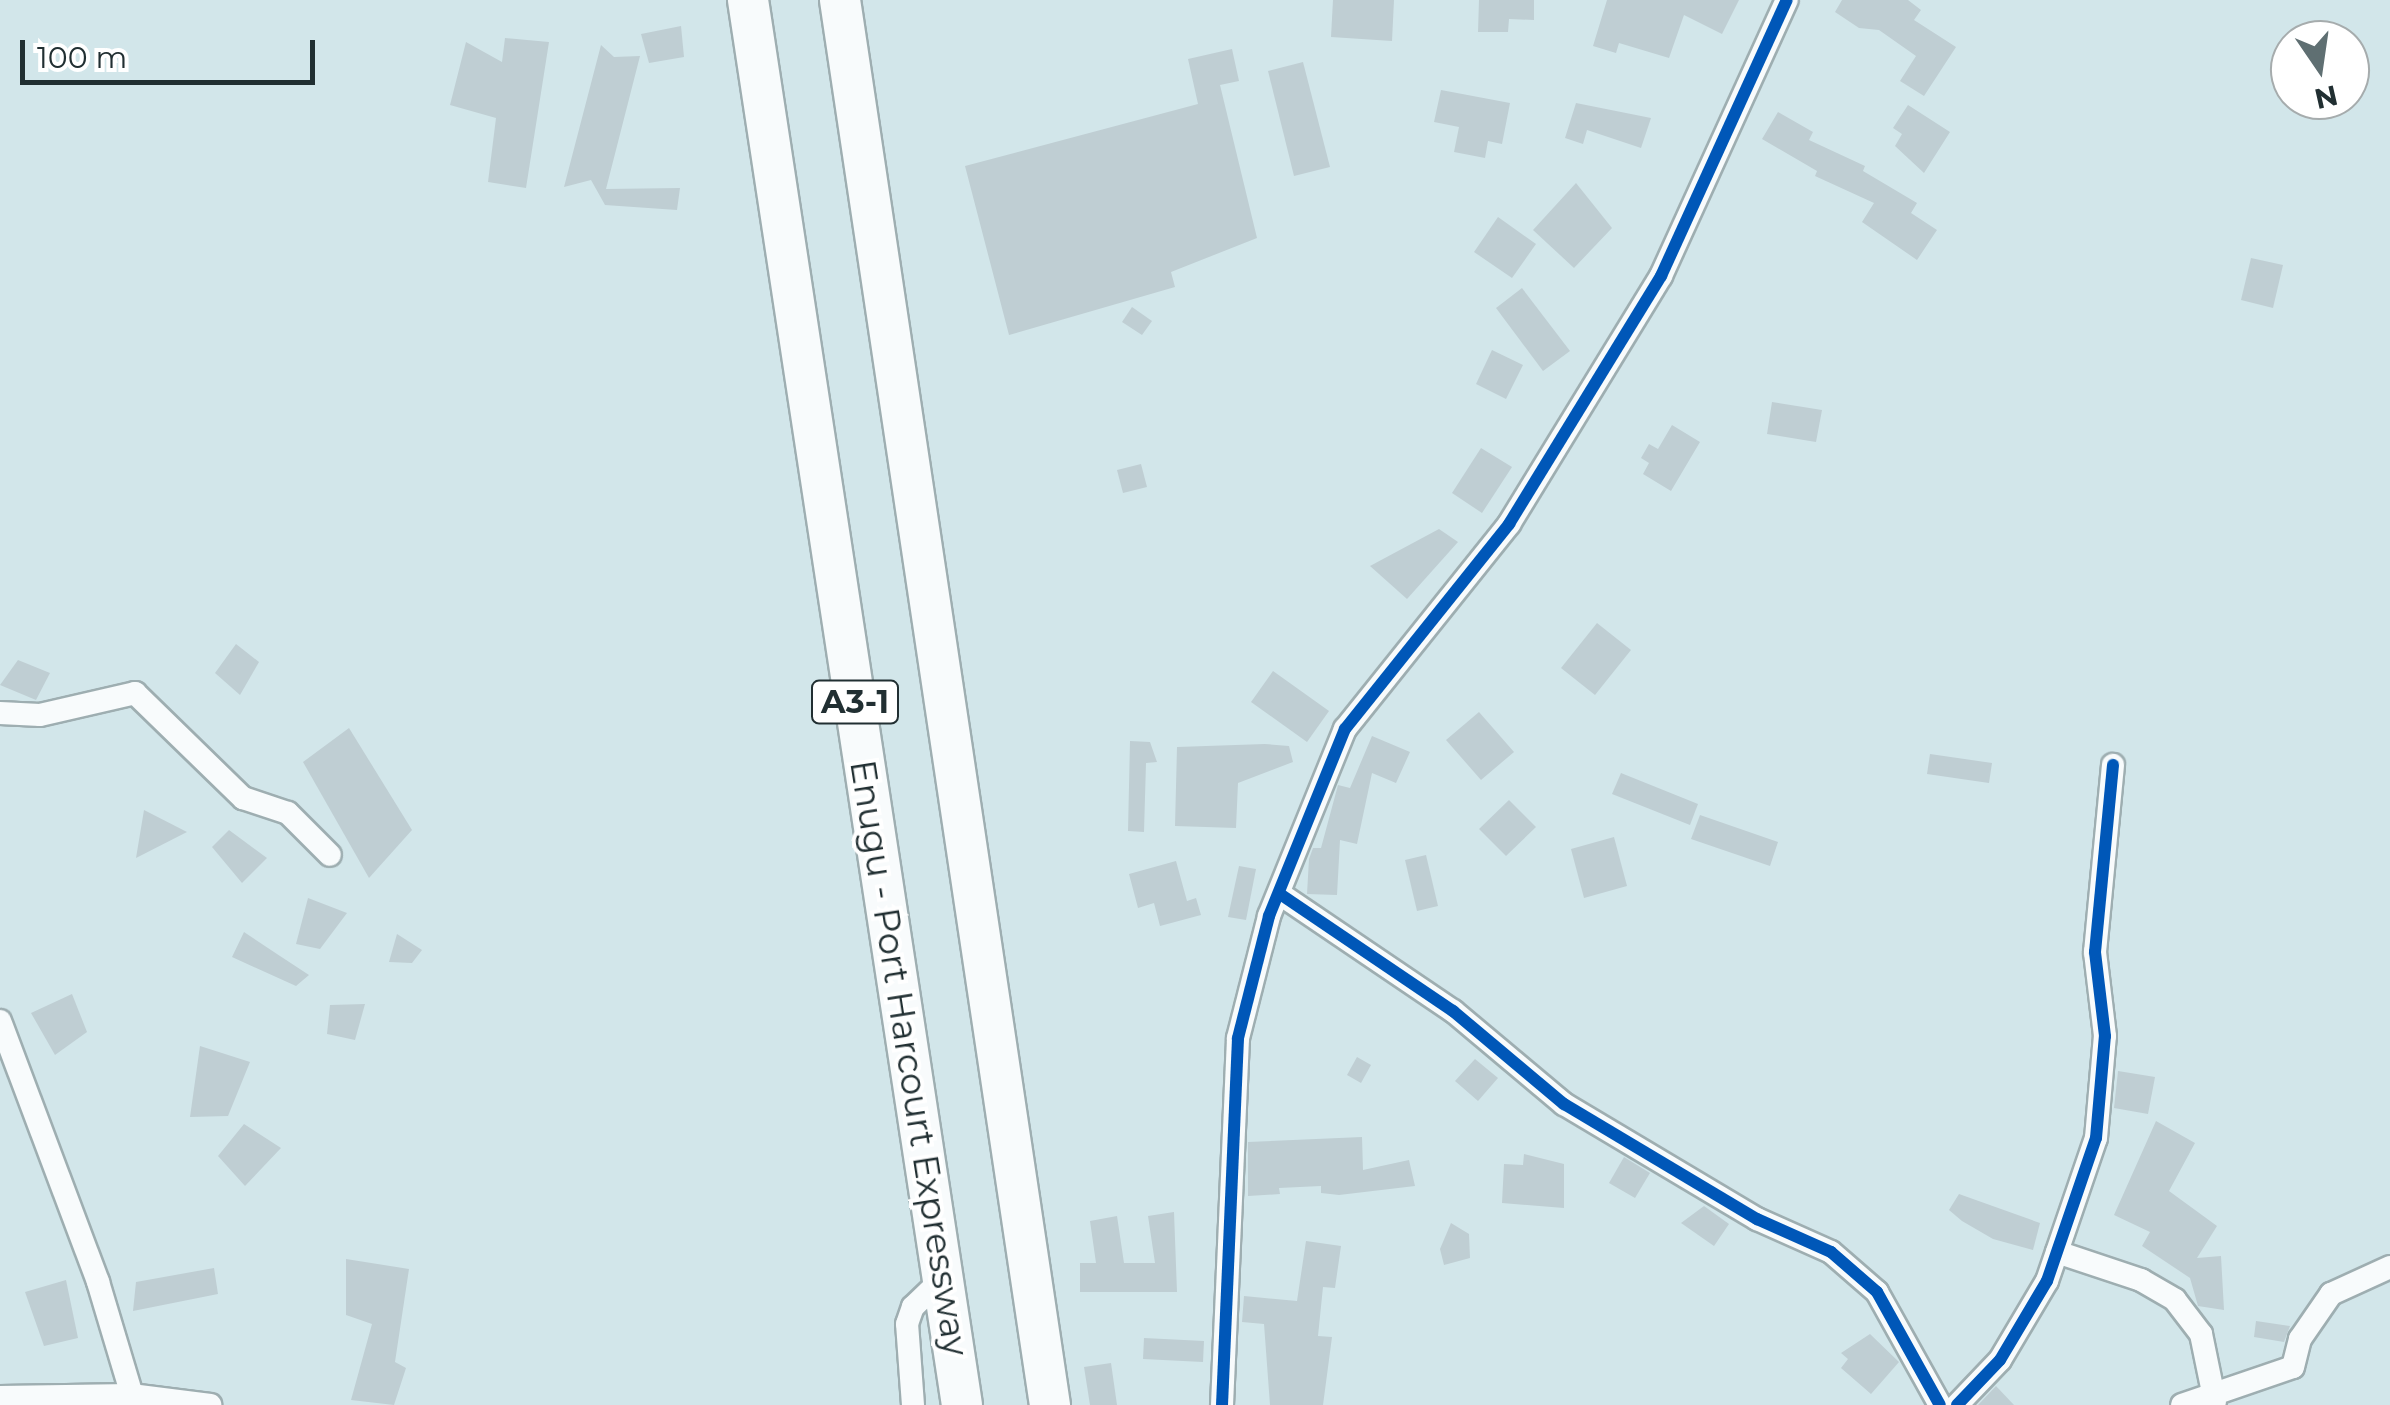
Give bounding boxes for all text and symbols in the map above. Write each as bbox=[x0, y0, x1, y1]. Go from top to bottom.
scale bar bbox=[25, 20, 320, 82]
north arrow bbox=[2270, 20, 2370, 120]
text: 100 m bbox=[37, 39, 127, 76]
text: N bbox=[2311, 78, 2341, 116]
road number: A3-1 bbox=[810, 675, 900, 729]
street label: Enugu - Port Harcourt Expressway bbox=[841, 757, 977, 1359]

